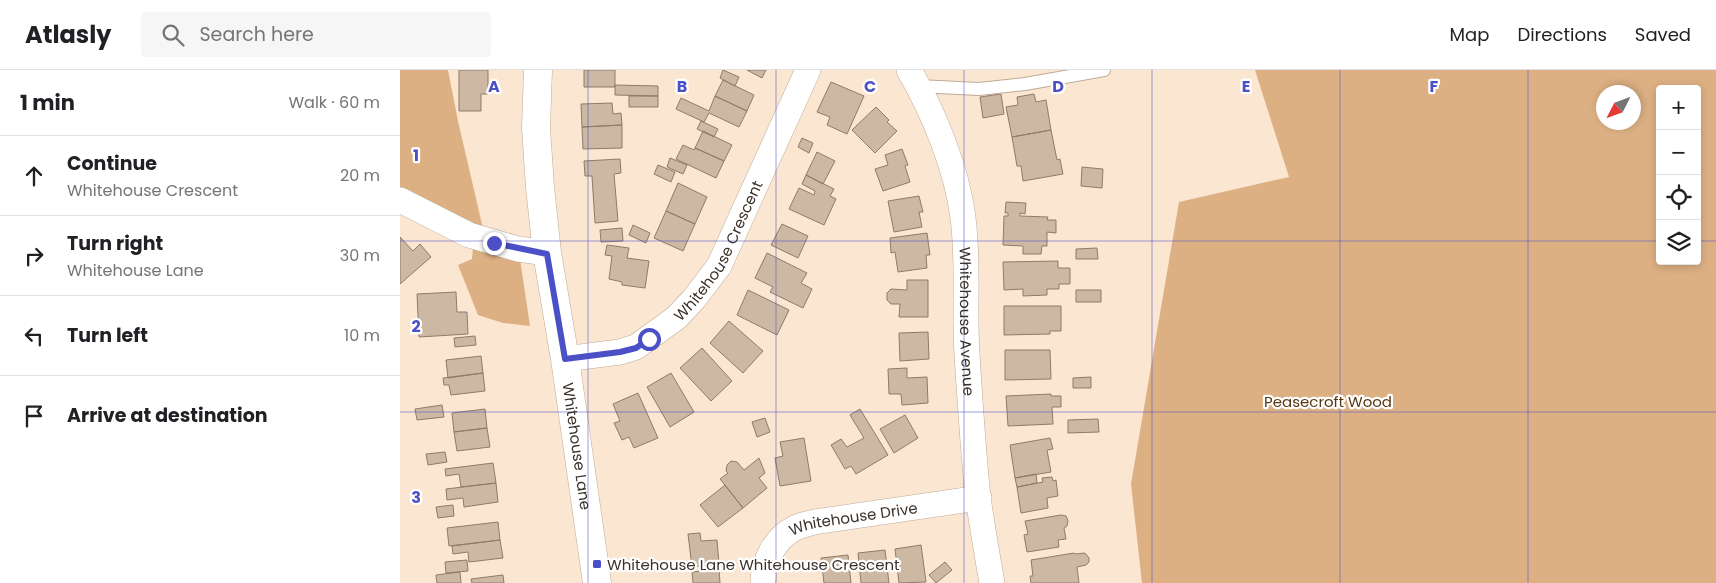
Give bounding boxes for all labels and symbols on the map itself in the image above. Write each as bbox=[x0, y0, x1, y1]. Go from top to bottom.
text: A bbox=[488, 75, 500, 98]
text: B bbox=[677, 75, 687, 98]
text: C bbox=[864, 75, 876, 98]
text: D bbox=[1052, 75, 1064, 98]
text: E bbox=[1242, 75, 1250, 98]
text: F bbox=[1430, 75, 1439, 98]
north arrow bbox=[1596, 85, 1641, 130]
text: 1 bbox=[413, 144, 419, 167]
street label: Whitehouse Crescent bbox=[668, 177, 767, 325]
route end bbox=[483, 232, 506, 255]
street label: Whitehouse Avenue bbox=[955, 246, 980, 397]
text: 2 bbox=[411, 315, 421, 338]
route start bbox=[638, 328, 661, 351]
street label: Whitehouse Lane bbox=[558, 381, 597, 511]
park label: Peasecroft Wood bbox=[1264, 391, 1392, 412]
text: 3 bbox=[411, 486, 421, 509]
street label: Whitehouse Drive bbox=[785, 497, 919, 540]
place label: Whitehouse Lane Whitehouse Crescent bbox=[607, 554, 900, 575]
marker: Whitehouse Lane Whitehouse Crescent bbox=[591, 558, 603, 570]

